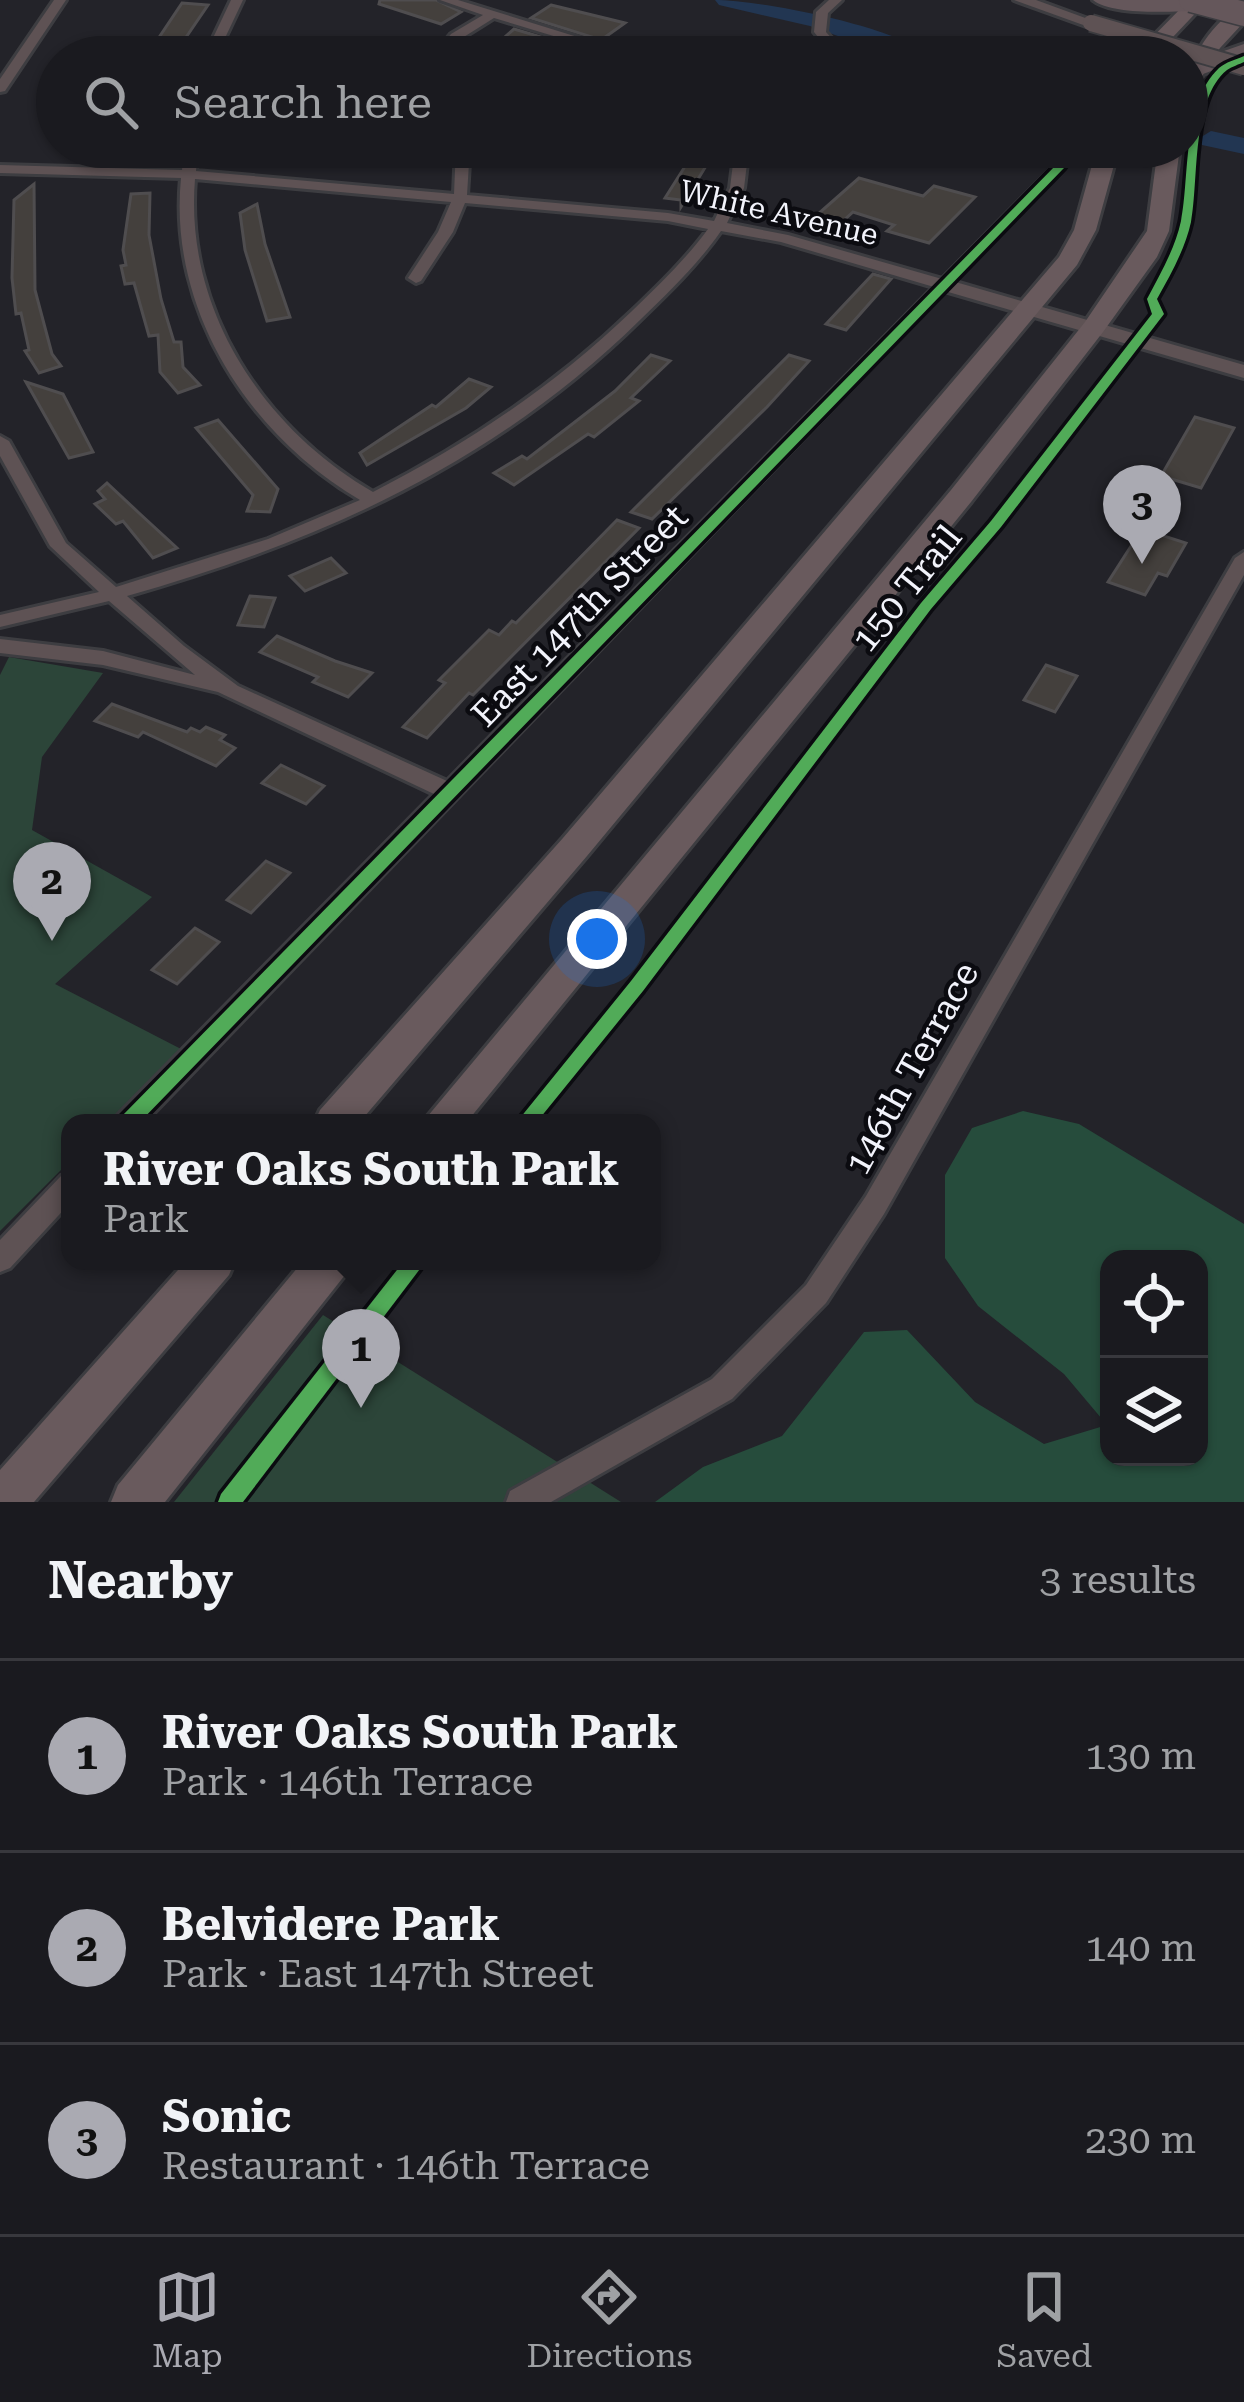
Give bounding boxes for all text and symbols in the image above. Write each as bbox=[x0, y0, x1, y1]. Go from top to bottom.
search box bbox=[36, 36, 1208, 168]
icon: search bbox=[78, 69, 144, 135]
text: Search here bbox=[174, 76, 432, 129]
street label: White Avenue bbox=[677, 173, 882, 252]
pin: 3 bbox=[1103, 465, 1181, 564]
street label: East 147th Street bbox=[463, 496, 696, 735]
street label: 150 Trail bbox=[843, 517, 970, 660]
pin: 2 bbox=[13, 842, 91, 941]
your location bbox=[567, 909, 627, 969]
street label: 146th Terrace bbox=[836, 955, 987, 1182]
popup bbox=[61, 1114, 661, 1270]
text: River Oaks South Park bbox=[103, 1143, 619, 1196]
text: Park bbox=[103, 1196, 189, 1242]
map controls bbox=[1100, 1250, 1208, 1466]
button: locate bbox=[1100, 1250, 1208, 1358]
pin: 1 bbox=[322, 1309, 400, 1408]
button: layers bbox=[1100, 1358, 1208, 1466]
text: Nearby bbox=[48, 1551, 233, 1610]
text: 3 results bbox=[1039, 1557, 1196, 1603]
text: River Oaks South Park bbox=[162, 1706, 678, 1759]
text: 1 bbox=[76, 1733, 98, 1779]
text: 130 m bbox=[1085, 1733, 1196, 1779]
text: Park · 146th Terrace bbox=[162, 1759, 533, 1805]
text: Belvidere Park bbox=[162, 1898, 500, 1951]
text: 2 bbox=[76, 1925, 98, 1971]
text: 140 m bbox=[1085, 1925, 1196, 1971]
text: Park · East 147th Street bbox=[162, 1951, 594, 1997]
text: Sonic bbox=[162, 2090, 291, 2143]
text: 3 bbox=[76, 2117, 98, 2163]
text: 230 m bbox=[1085, 2117, 1196, 2163]
text: Restaurant · 146th Terrace bbox=[162, 2143, 650, 2189]
tab: Map bbox=[152, 2264, 223, 2375]
tab: Directions bbox=[526, 2264, 692, 2375]
tab: Saved bbox=[996, 2264, 1092, 2375]

